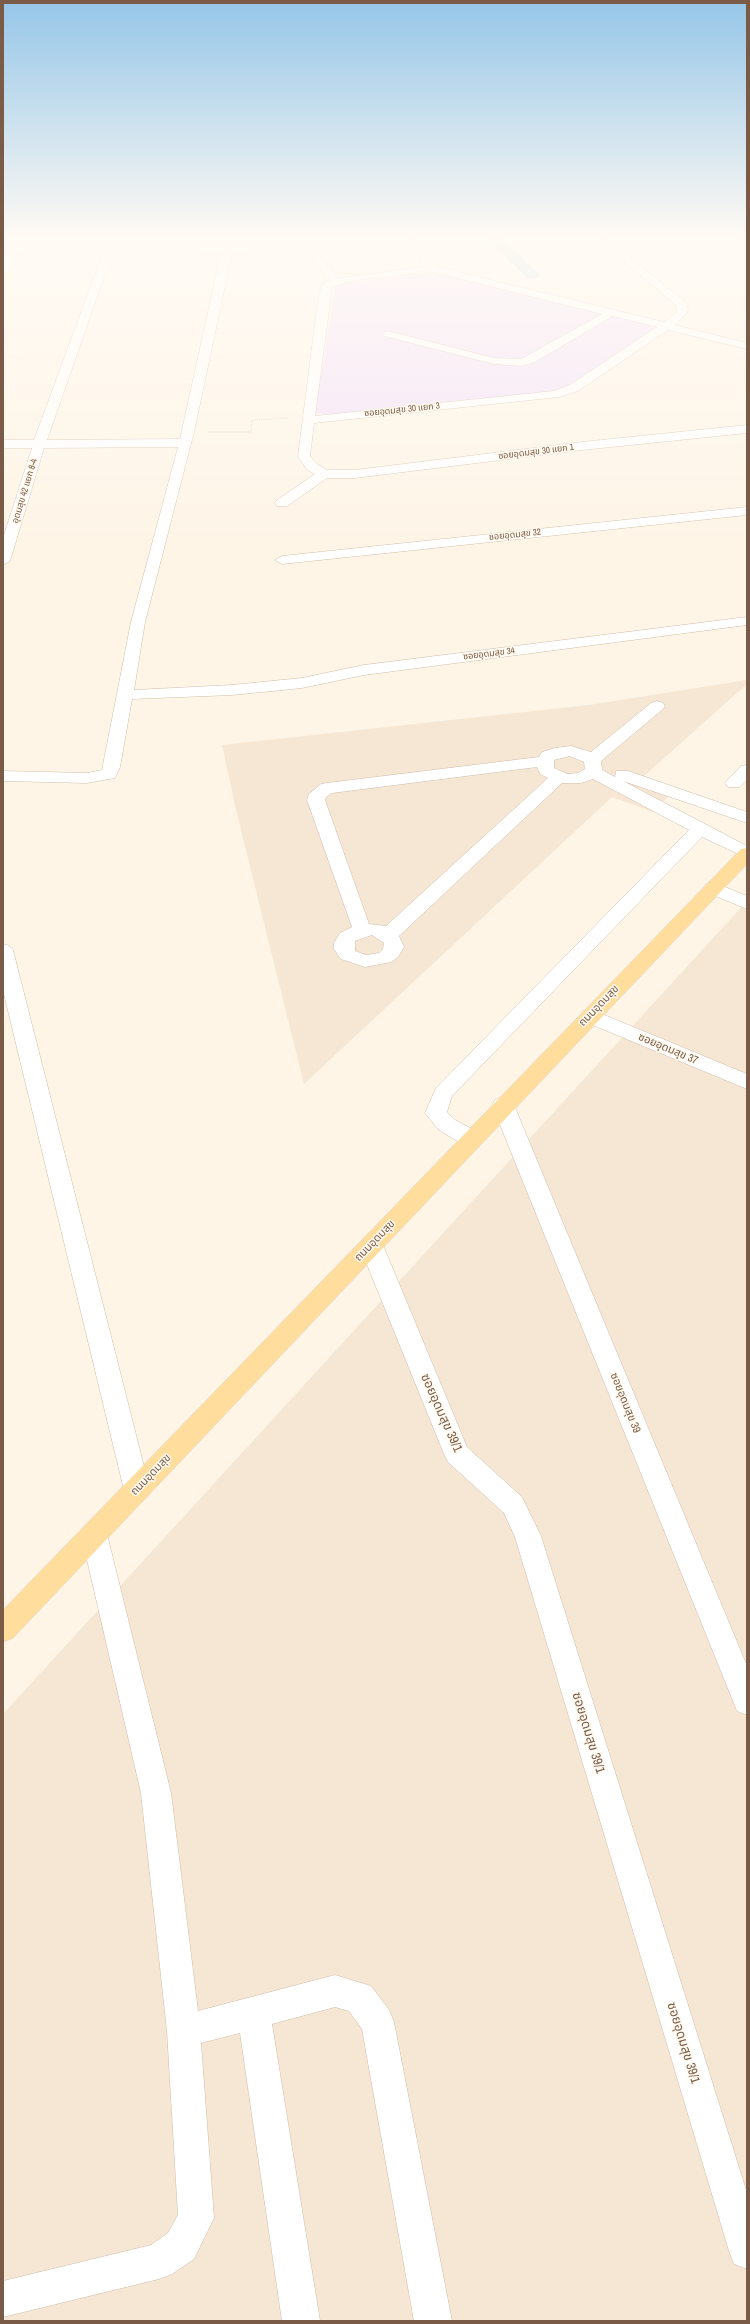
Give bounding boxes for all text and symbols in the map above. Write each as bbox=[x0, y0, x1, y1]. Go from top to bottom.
street label: ซอยอุดมสุข 30 แยก 3 bbox=[364, 401, 440, 419]
street label: ซอยอุดมสุข 30 แยก 1 bbox=[498, 442, 574, 462]
street label: อุดมสุข 42 แยก 8-4 bbox=[10, 457, 40, 525]
street label: ซอยอุดมสุข 32 bbox=[489, 527, 541, 543]
street label: ซอยอุดมสุข 34 bbox=[462, 645, 516, 663]
street label: ถนนอุดมสุข bbox=[576, 983, 622, 1029]
street label: ซอยอุดมสุข 37 bbox=[636, 1030, 700, 1068]
street label: ถนนอุดมสุข bbox=[352, 1218, 398, 1264]
street label: ซอยอุดมสุข 39/1 bbox=[417, 1371, 465, 1455]
street label: ซอยอุดมสุข 39 bbox=[607, 1371, 643, 1435]
street label: ถนนอุดมสุข bbox=[128, 1452, 174, 1498]
street label: ซอยอุดมสุข 39/1 bbox=[568, 1690, 608, 1776]
street label: ซอยอุดมสุข 39/1 bbox=[663, 2000, 703, 2086]

